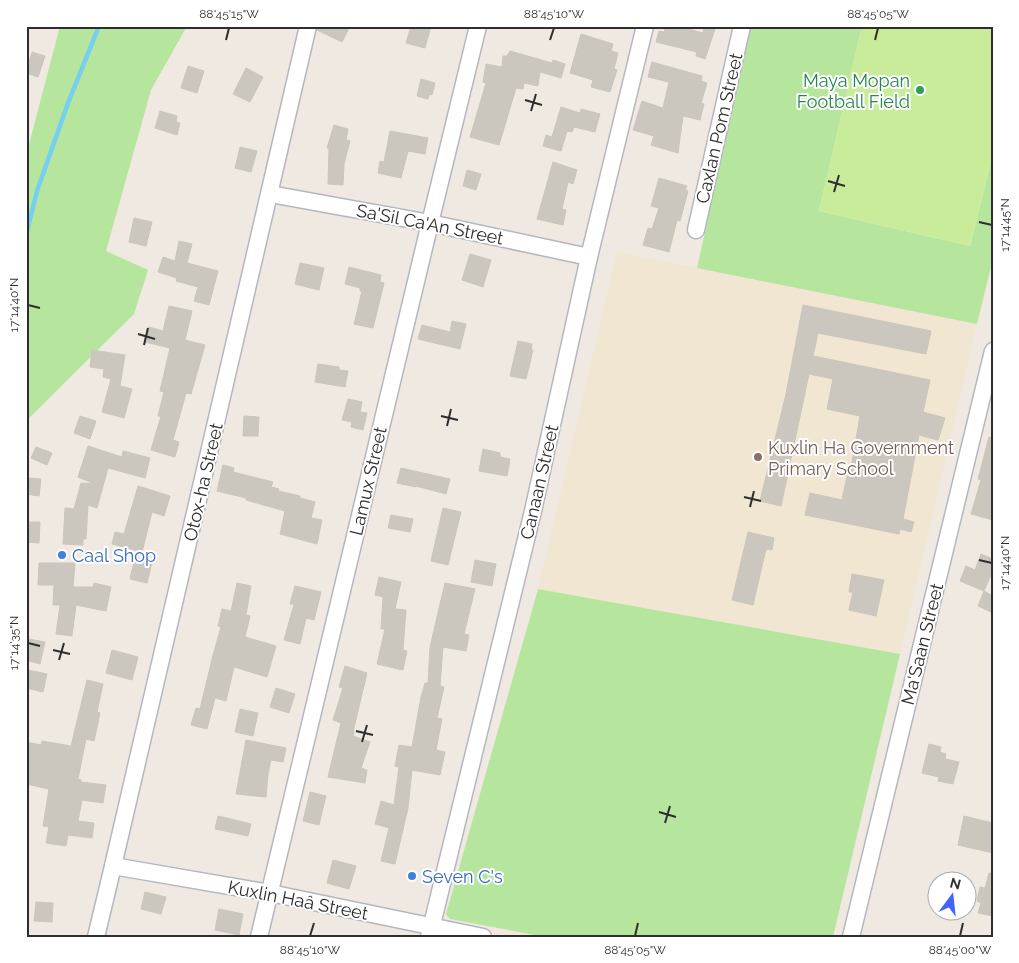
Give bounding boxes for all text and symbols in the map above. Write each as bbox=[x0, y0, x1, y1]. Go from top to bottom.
text: 88°45'15"W bbox=[199, 7, 259, 21]
text: 88°45'10"W bbox=[524, 7, 585, 21]
text: 88°45'05"W bbox=[847, 7, 909, 21]
street label: Caxlan Pom Street bbox=[691, 51, 747, 205]
place label: Maya Mopan Football Field bbox=[797, 70, 910, 112]
marker: Maya Mopan Football Field bbox=[914, 84, 926, 96]
text: 17°14'45"N bbox=[998, 198, 1012, 252]
street label: Sa'Sil Ca'An Street bbox=[355, 199, 505, 249]
text: 17°14'40"N bbox=[7, 278, 21, 332]
street label: Otox-ha Street bbox=[179, 421, 227, 543]
street label: Canaan Street bbox=[516, 423, 562, 541]
street label: Lamux Street bbox=[345, 425, 391, 537]
place label: Kuxlin Ha Government Primary School bbox=[768, 437, 954, 479]
marker: Kuxlin Ha Government Primary School bbox=[752, 451, 764, 463]
text: 17°14'40"N bbox=[998, 536, 1012, 590]
place label: Caal Shop bbox=[72, 545, 156, 566]
marker: Caal Shop bbox=[56, 549, 68, 561]
street label: Ma'Saan Street bbox=[897, 581, 947, 707]
text: 17°14'35"N bbox=[7, 616, 21, 670]
place label: Seven C's bbox=[422, 866, 503, 887]
marker: Seven C's bbox=[406, 870, 418, 882]
north arrow bbox=[926, 870, 976, 920]
text: N bbox=[948, 874, 963, 893]
street label: Kuxlin Haâ Street bbox=[226, 876, 370, 924]
text: 88°45'10"W bbox=[280, 943, 341, 957]
text: 88°45'05"W bbox=[604, 943, 666, 957]
text: 88°45'00"W bbox=[929, 943, 992, 957]

